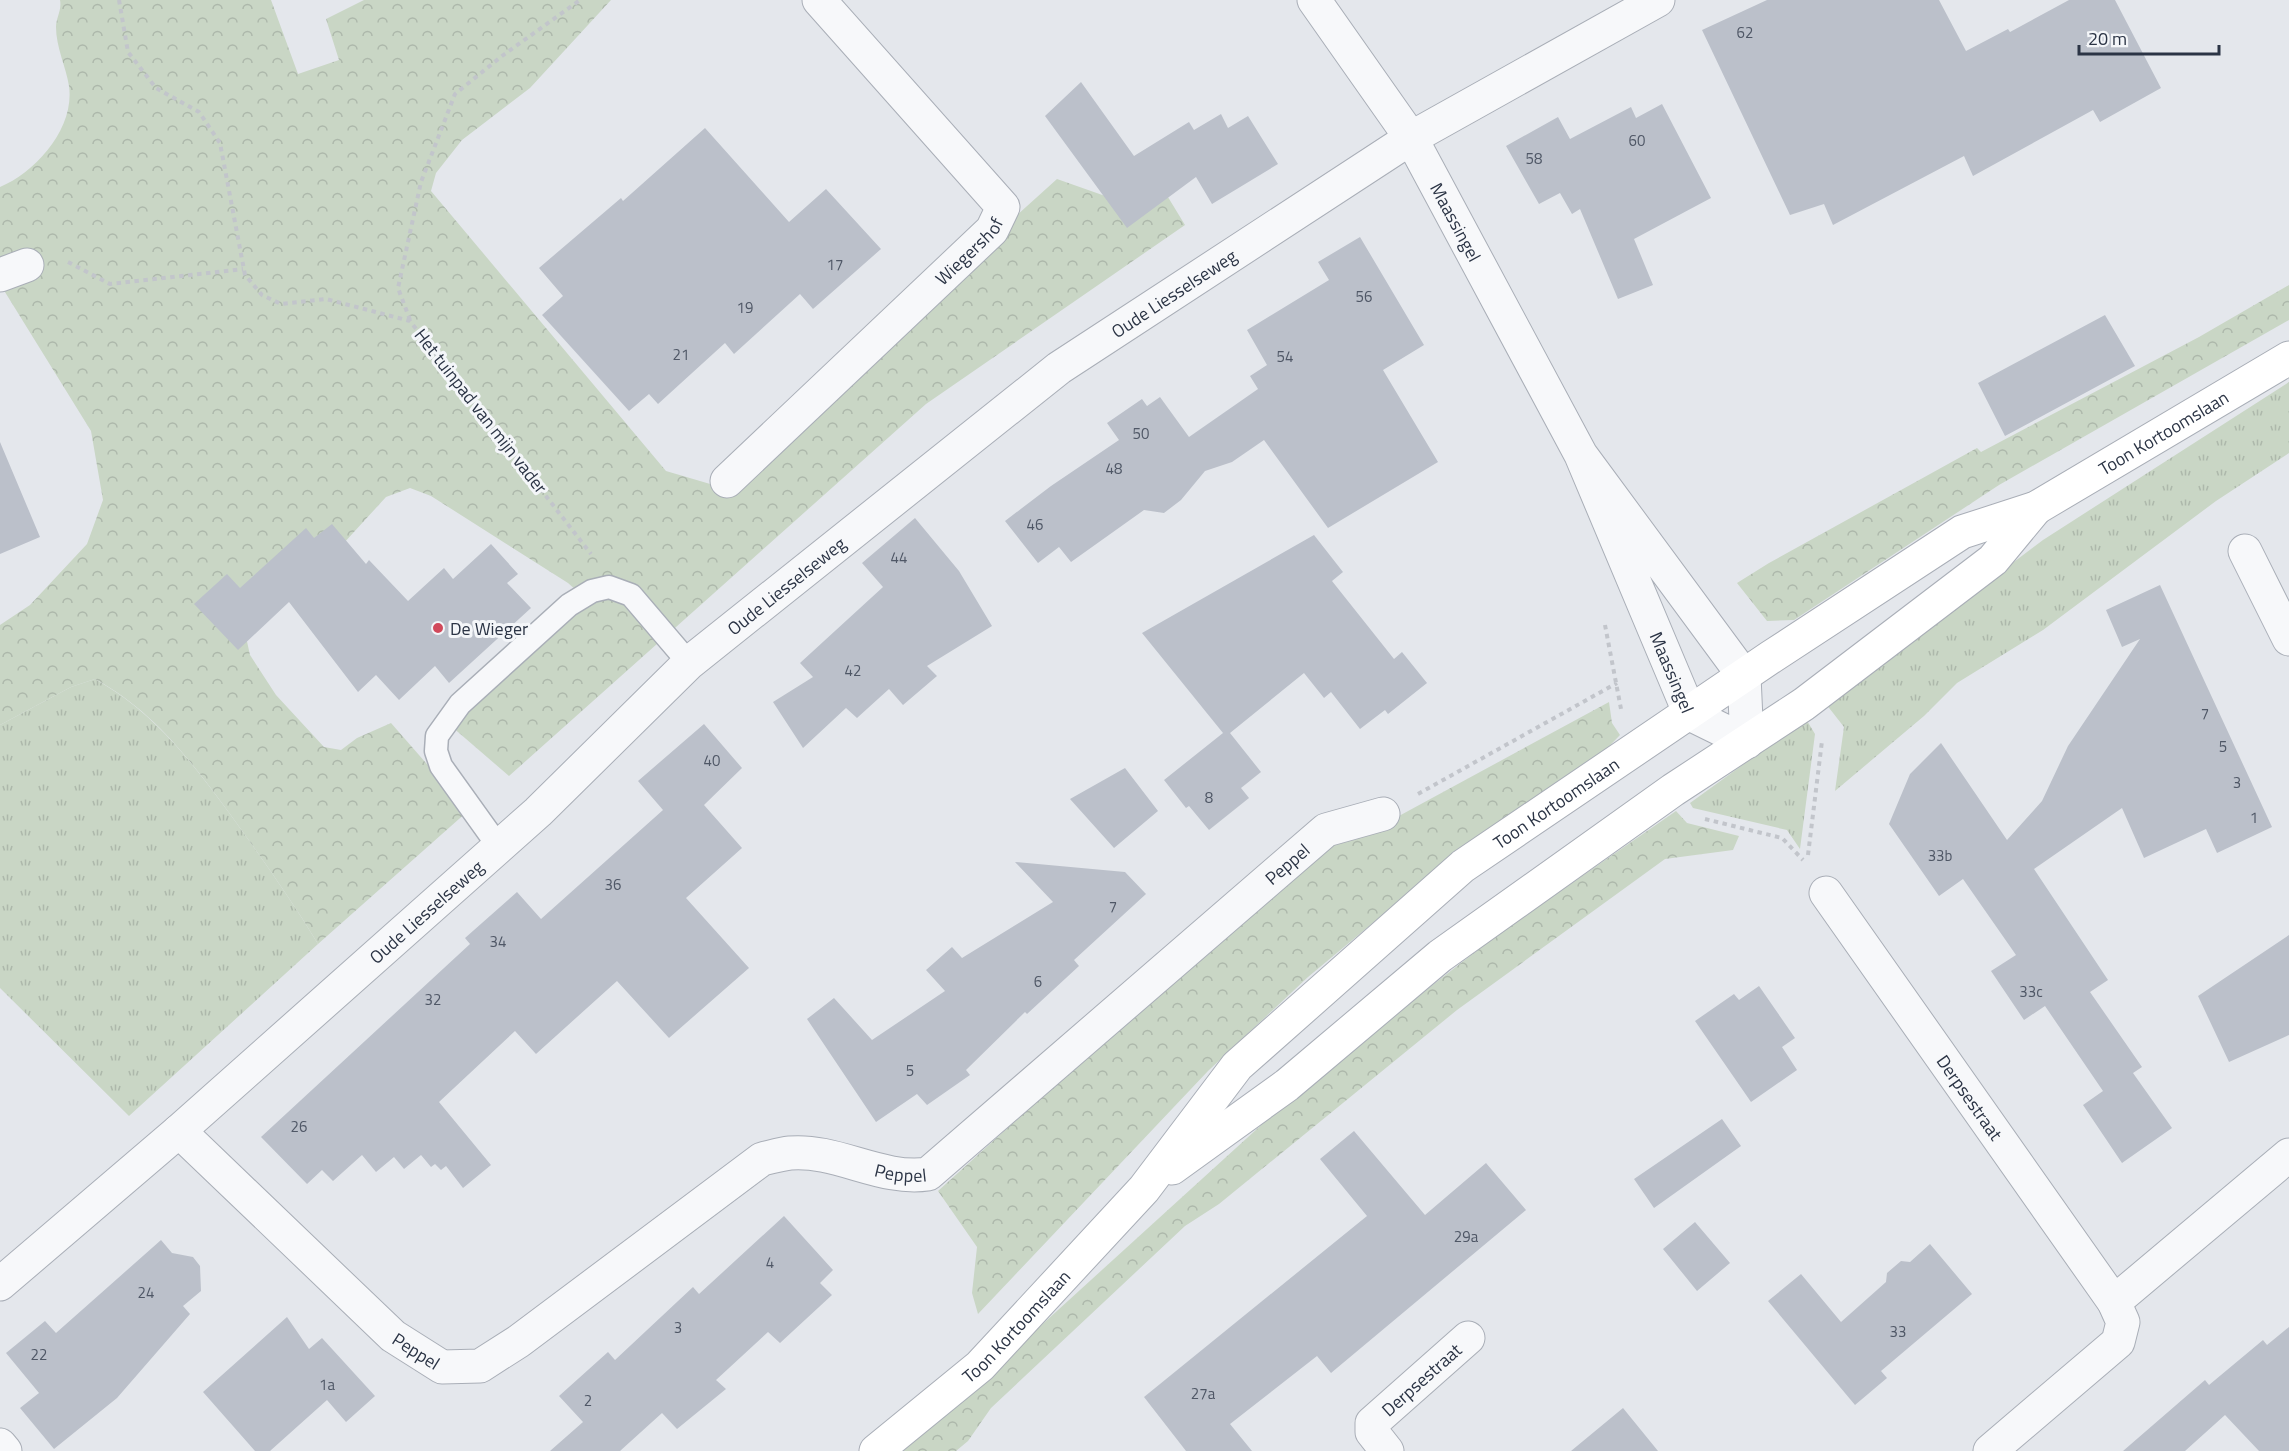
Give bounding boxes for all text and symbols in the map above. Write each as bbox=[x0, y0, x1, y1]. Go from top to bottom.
scale bar bbox=[2079, 18, 2218, 56]
house number: 62 bbox=[1737, 21, 1753, 44]
text: 20 m bbox=[2088, 25, 2127, 52]
house number: 60 bbox=[1629, 129, 1645, 152]
house number: 58 bbox=[1526, 147, 1542, 170]
street label: Maassingel bbox=[1424, 178, 1488, 266]
street label: Wiegershof bbox=[929, 213, 1010, 291]
street label: Oude Liesselseweg bbox=[1106, 242, 1242, 344]
house number: 17 bbox=[827, 253, 843, 276]
house number: 56 bbox=[1356, 285, 1372, 308]
house number: 19 bbox=[737, 296, 753, 319]
street label: Het tuinpad van mijn vader bbox=[408, 323, 554, 499]
house number: 21 bbox=[673, 343, 689, 366]
house number: 54 bbox=[1277, 345, 1293, 368]
street label: Toon Kortoomslaan bbox=[2093, 383, 2233, 482]
house number: 50 bbox=[1133, 422, 1149, 445]
house number: 48 bbox=[1106, 457, 1122, 480]
house number: 46 bbox=[1027, 513, 1043, 536]
street label: Oude Liesselseweg bbox=[721, 530, 851, 641]
house number: 44 bbox=[891, 546, 907, 569]
place label: De Wieger bbox=[450, 615, 528, 642]
marker: De Wieger bbox=[431, 621, 445, 635]
street label: Maassingel bbox=[1643, 627, 1702, 717]
house number: 42 bbox=[845, 659, 861, 682]
house number: 7 bbox=[2201, 702, 2209, 725]
house number: 5 bbox=[2219, 735, 2227, 758]
house number: 40 bbox=[704, 749, 720, 772]
street label: Toon Kortoomslaan bbox=[1488, 750, 1624, 855]
house number: 3 bbox=[2233, 771, 2241, 794]
house number: 8 bbox=[1205, 786, 1213, 809]
house number: 1 bbox=[2250, 806, 2258, 829]
street label: Peppel bbox=[1259, 837, 1315, 891]
house number: 33b bbox=[1928, 844, 1952, 867]
street label: Oude Liesselseweg bbox=[363, 853, 489, 970]
house number: 36 bbox=[605, 873, 621, 896]
house number: 7 bbox=[1109, 895, 1117, 918]
house number: 34 bbox=[490, 930, 506, 953]
house number: 6 bbox=[1034, 970, 1042, 993]
house number: 33c bbox=[2019, 980, 2043, 1003]
house number: 32 bbox=[425, 988, 441, 1011]
street label: Derpsestraat bbox=[1930, 1049, 2010, 1146]
house number: 5 bbox=[906, 1059, 914, 1082]
house number: 26 bbox=[291, 1115, 307, 1138]
street label: Peppel bbox=[872, 1156, 928, 1189]
house number: 29a bbox=[1454, 1225, 1479, 1248]
house number: 4 bbox=[766, 1251, 774, 1274]
street label: Toon Kortoomslaan bbox=[956, 1264, 1076, 1389]
house number: 24 bbox=[138, 1281, 154, 1304]
house number: 3 bbox=[674, 1316, 682, 1339]
house number: 33 bbox=[1890, 1320, 1906, 1343]
street label: Peppel bbox=[387, 1325, 446, 1376]
street label: Derpsestraat bbox=[1375, 1336, 1468, 1422]
house number: 22 bbox=[31, 1343, 47, 1366]
house number: 1a bbox=[319, 1373, 335, 1396]
house number: 27a bbox=[1191, 1382, 1216, 1405]
house number: 2 bbox=[584, 1389, 592, 1412]

